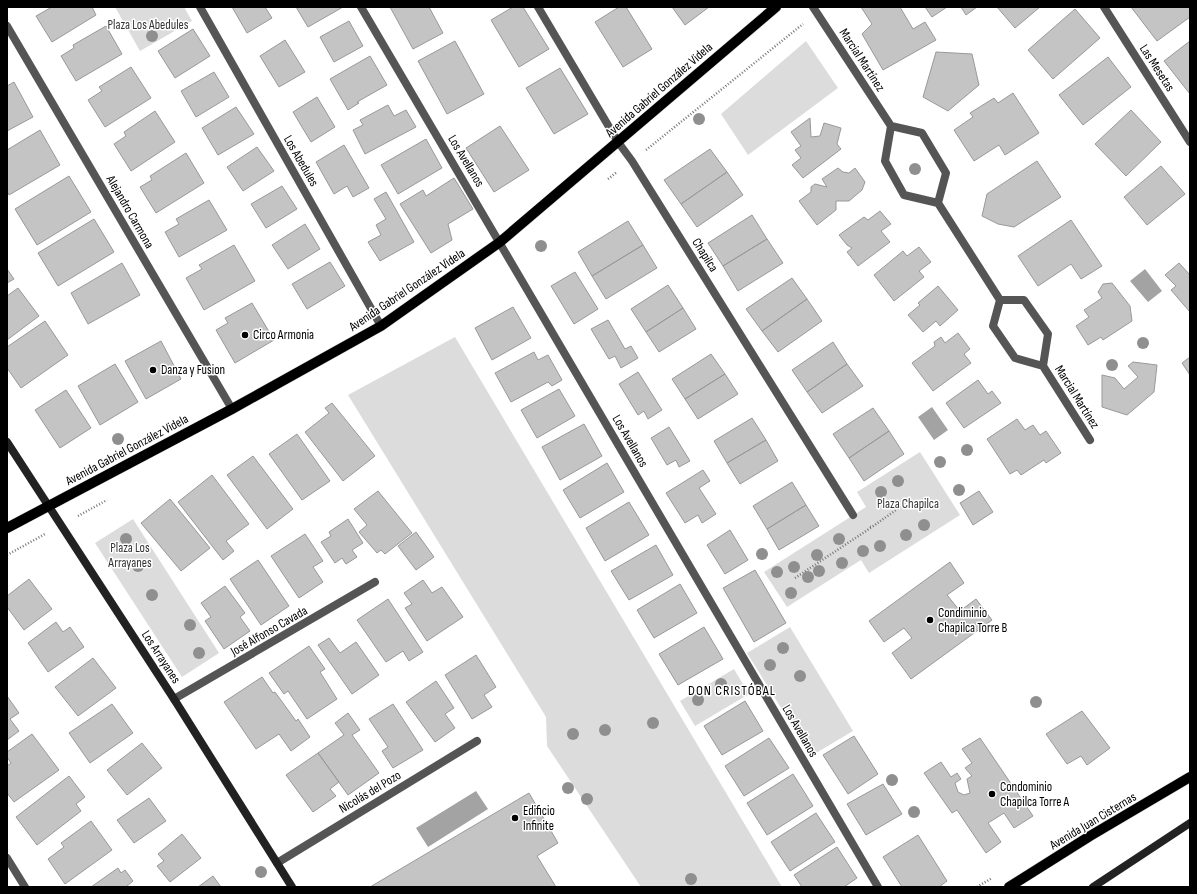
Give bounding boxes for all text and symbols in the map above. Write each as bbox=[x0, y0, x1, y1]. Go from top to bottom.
park label: Plaza Los Abedules bbox=[108, 17, 189, 33]
street label: Marcial Martínez bbox=[836, 26, 888, 95]
street label: Avenida Gabriel González Videla bbox=[601, 39, 716, 141]
street label: Las Mesetas bbox=[1136, 41, 1178, 95]
street label: Los Avellanos bbox=[444, 132, 488, 190]
street label: Los Abedules bbox=[280, 133, 322, 190]
street label: Alejandro Carmona bbox=[102, 172, 157, 251]
street label: Chapilca bbox=[688, 235, 722, 275]
street label: Avenida Gabriel González Videla bbox=[345, 245, 468, 335]
place label: Circo Armonia bbox=[253, 327, 314, 343]
marker: Circo Armonia bbox=[240, 330, 250, 340]
place label: Danza y Fusion bbox=[161, 362, 225, 378]
street label: Marcial Martínez bbox=[1051, 362, 1103, 432]
marker: Danza y Fusion bbox=[148, 365, 158, 375]
street label: Avenida Gabriel González Videla bbox=[62, 411, 191, 490]
street label: Los Avellanos bbox=[609, 412, 652, 470]
park label: Plaza Chapilca bbox=[877, 496, 939, 512]
park label: Plaza Los Arrayanes bbox=[107, 540, 152, 571]
street label: José Alfonso Cavada bbox=[227, 603, 310, 660]
place label: Condiminio Chapilca Torre B bbox=[938, 605, 1008, 636]
marker: Condiminio Chapilca Torre B bbox=[925, 615, 935, 625]
street label: Los Arrayanes bbox=[138, 627, 184, 687]
district label: DON CRISTÓBAL bbox=[688, 682, 776, 699]
street label: Los Avellanos bbox=[779, 702, 822, 760]
street label: Nicolás del Pozo bbox=[336, 767, 404, 817]
place label: Condominio Chapilca Torre A bbox=[1000, 779, 1070, 810]
marker: Condominio Chapilca Torre A bbox=[987, 789, 997, 799]
street label: Avenida Juan Cisternas bbox=[1046, 789, 1139, 854]
place label: Edificio Infinite bbox=[523, 803, 555, 834]
marker: Edificio Infinite bbox=[510, 813, 520, 823]

